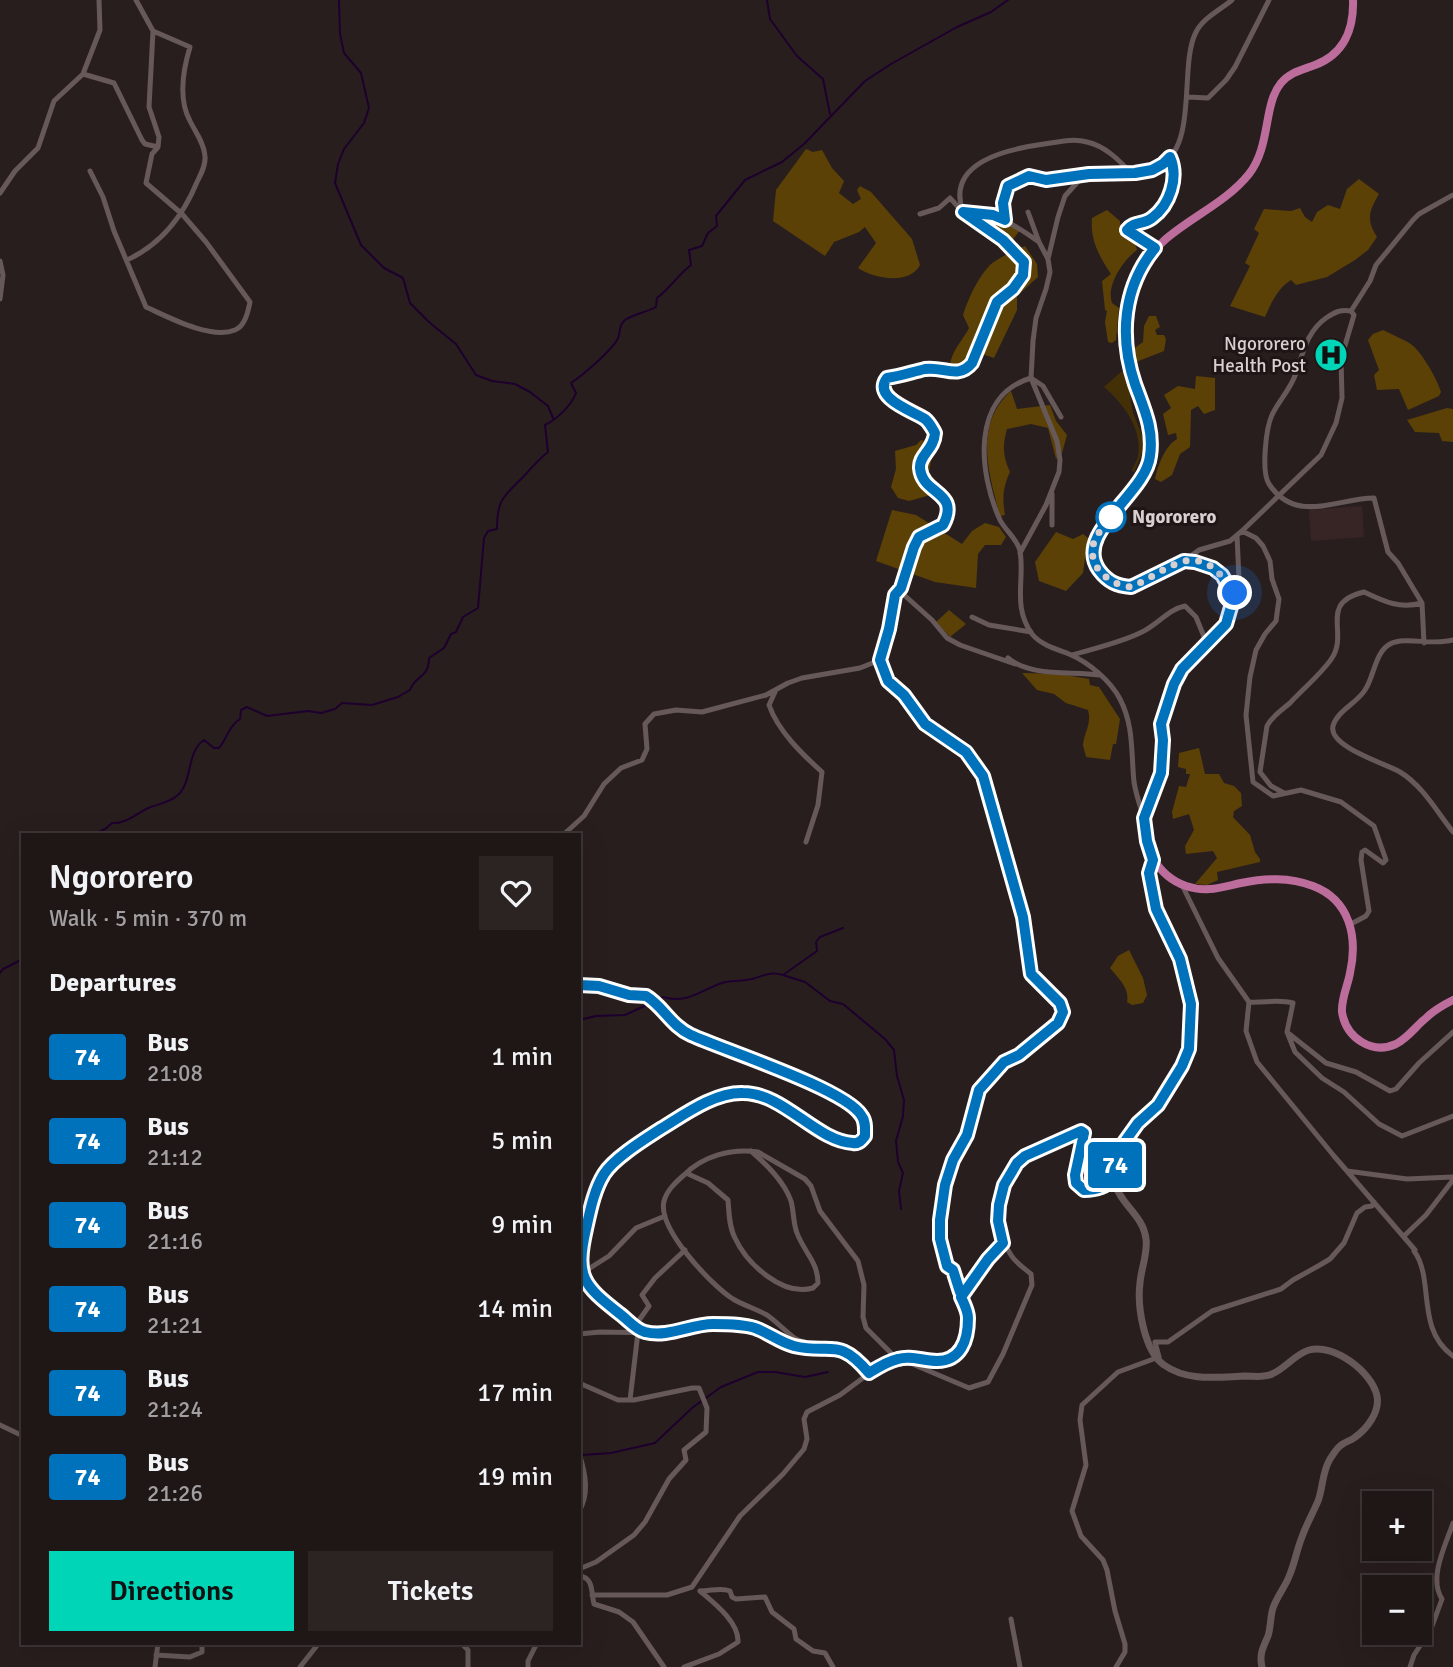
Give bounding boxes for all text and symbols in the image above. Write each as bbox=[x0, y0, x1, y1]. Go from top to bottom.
place label: Ngororero Health Post bbox=[1213, 332, 1306, 378]
hospital icon: Ngororero Health Post bbox=[1312, 336, 1350, 374]
marker: Ngororero bbox=[1096, 502, 1126, 532]
place label: Ngororero bbox=[1132, 505, 1216, 529]
your location bbox=[1217, 575, 1252, 610]
button: heart bbox=[479, 856, 553, 930]
text: Ngororero bbox=[49, 857, 194, 898]
text: Walk · 5 min · 370 m bbox=[49, 904, 247, 933]
text: Departures bbox=[49, 967, 176, 999]
text: Bus bbox=[147, 1027, 189, 1059]
text: 1 min bbox=[491, 1041, 553, 1073]
text: 74 bbox=[75, 1042, 100, 1072]
text: 21:08 bbox=[147, 1059, 203, 1088]
text: Bus bbox=[147, 1111, 189, 1143]
text: 5 min bbox=[491, 1125, 553, 1157]
text: 74 bbox=[75, 1126, 100, 1156]
line badge: 74 bbox=[1084, 1142, 1146, 1188]
text: 21:12 bbox=[147, 1143, 203, 1172]
text: 74 bbox=[1102, 1150, 1128, 1180]
text: Bus bbox=[147, 1195, 189, 1227]
text: 9 min bbox=[491, 1209, 553, 1241]
text: 74 bbox=[75, 1210, 100, 1240]
text: 21:16 bbox=[147, 1227, 203, 1256]
text: Bus bbox=[147, 1279, 189, 1311]
text: 14 min bbox=[477, 1293, 553, 1325]
text: 74 bbox=[75, 1294, 100, 1324]
text: 21:21 bbox=[147, 1311, 203, 1340]
text: Bus bbox=[147, 1363, 189, 1395]
text: 17 min bbox=[477, 1377, 553, 1409]
text: 74 bbox=[75, 1378, 100, 1408]
text: 21:24 bbox=[147, 1395, 203, 1424]
text: Bus bbox=[147, 1447, 189, 1479]
text: 19 min bbox=[477, 1461, 553, 1493]
text: 74 bbox=[75, 1462, 100, 1492]
text: 21:26 bbox=[147, 1479, 203, 1508]
map controls bbox=[1362, 1491, 1432, 1645]
button: + bbox=[1362, 1491, 1432, 1561]
button: Directions bbox=[49, 1551, 294, 1631]
button: Tickets bbox=[308, 1551, 553, 1631]
button: − bbox=[1362, 1575, 1432, 1645]

